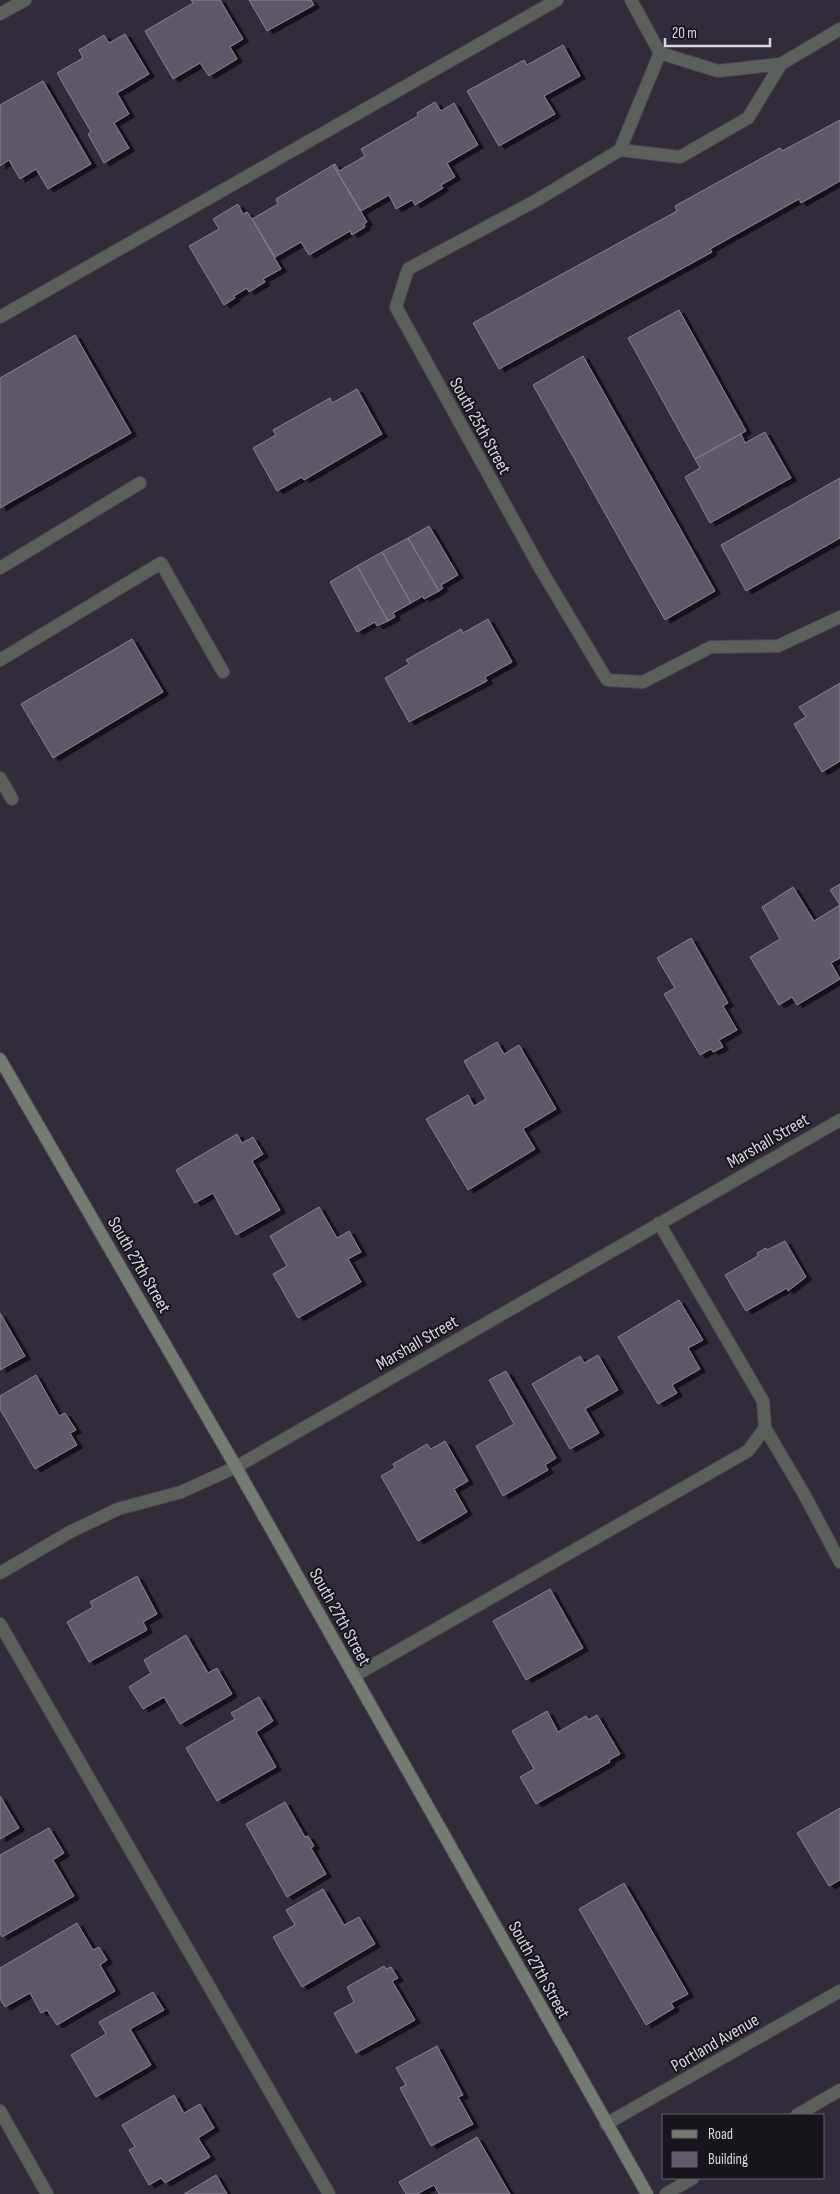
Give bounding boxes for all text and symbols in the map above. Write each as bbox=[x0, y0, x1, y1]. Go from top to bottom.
scale bar bbox=[665, 15, 770, 47]
text: 20 m bbox=[672, 24, 697, 43]
street label: South 25th Street bbox=[445, 374, 515, 479]
street label: Marshall Street bbox=[723, 1109, 813, 1173]
street label: South 27th Street bbox=[103, 1213, 175, 1317]
street label: Marshall Street bbox=[372, 1311, 462, 1375]
street label: South 27th Street bbox=[305, 1565, 376, 1670]
street label: South 27th Street bbox=[504, 1918, 575, 2023]
street label: Portland Avenue bbox=[667, 2009, 763, 2077]
legend bbox=[662, 2114, 825, 2179]
text: Road bbox=[708, 2125, 733, 2144]
text: Building bbox=[708, 2150, 748, 2169]

